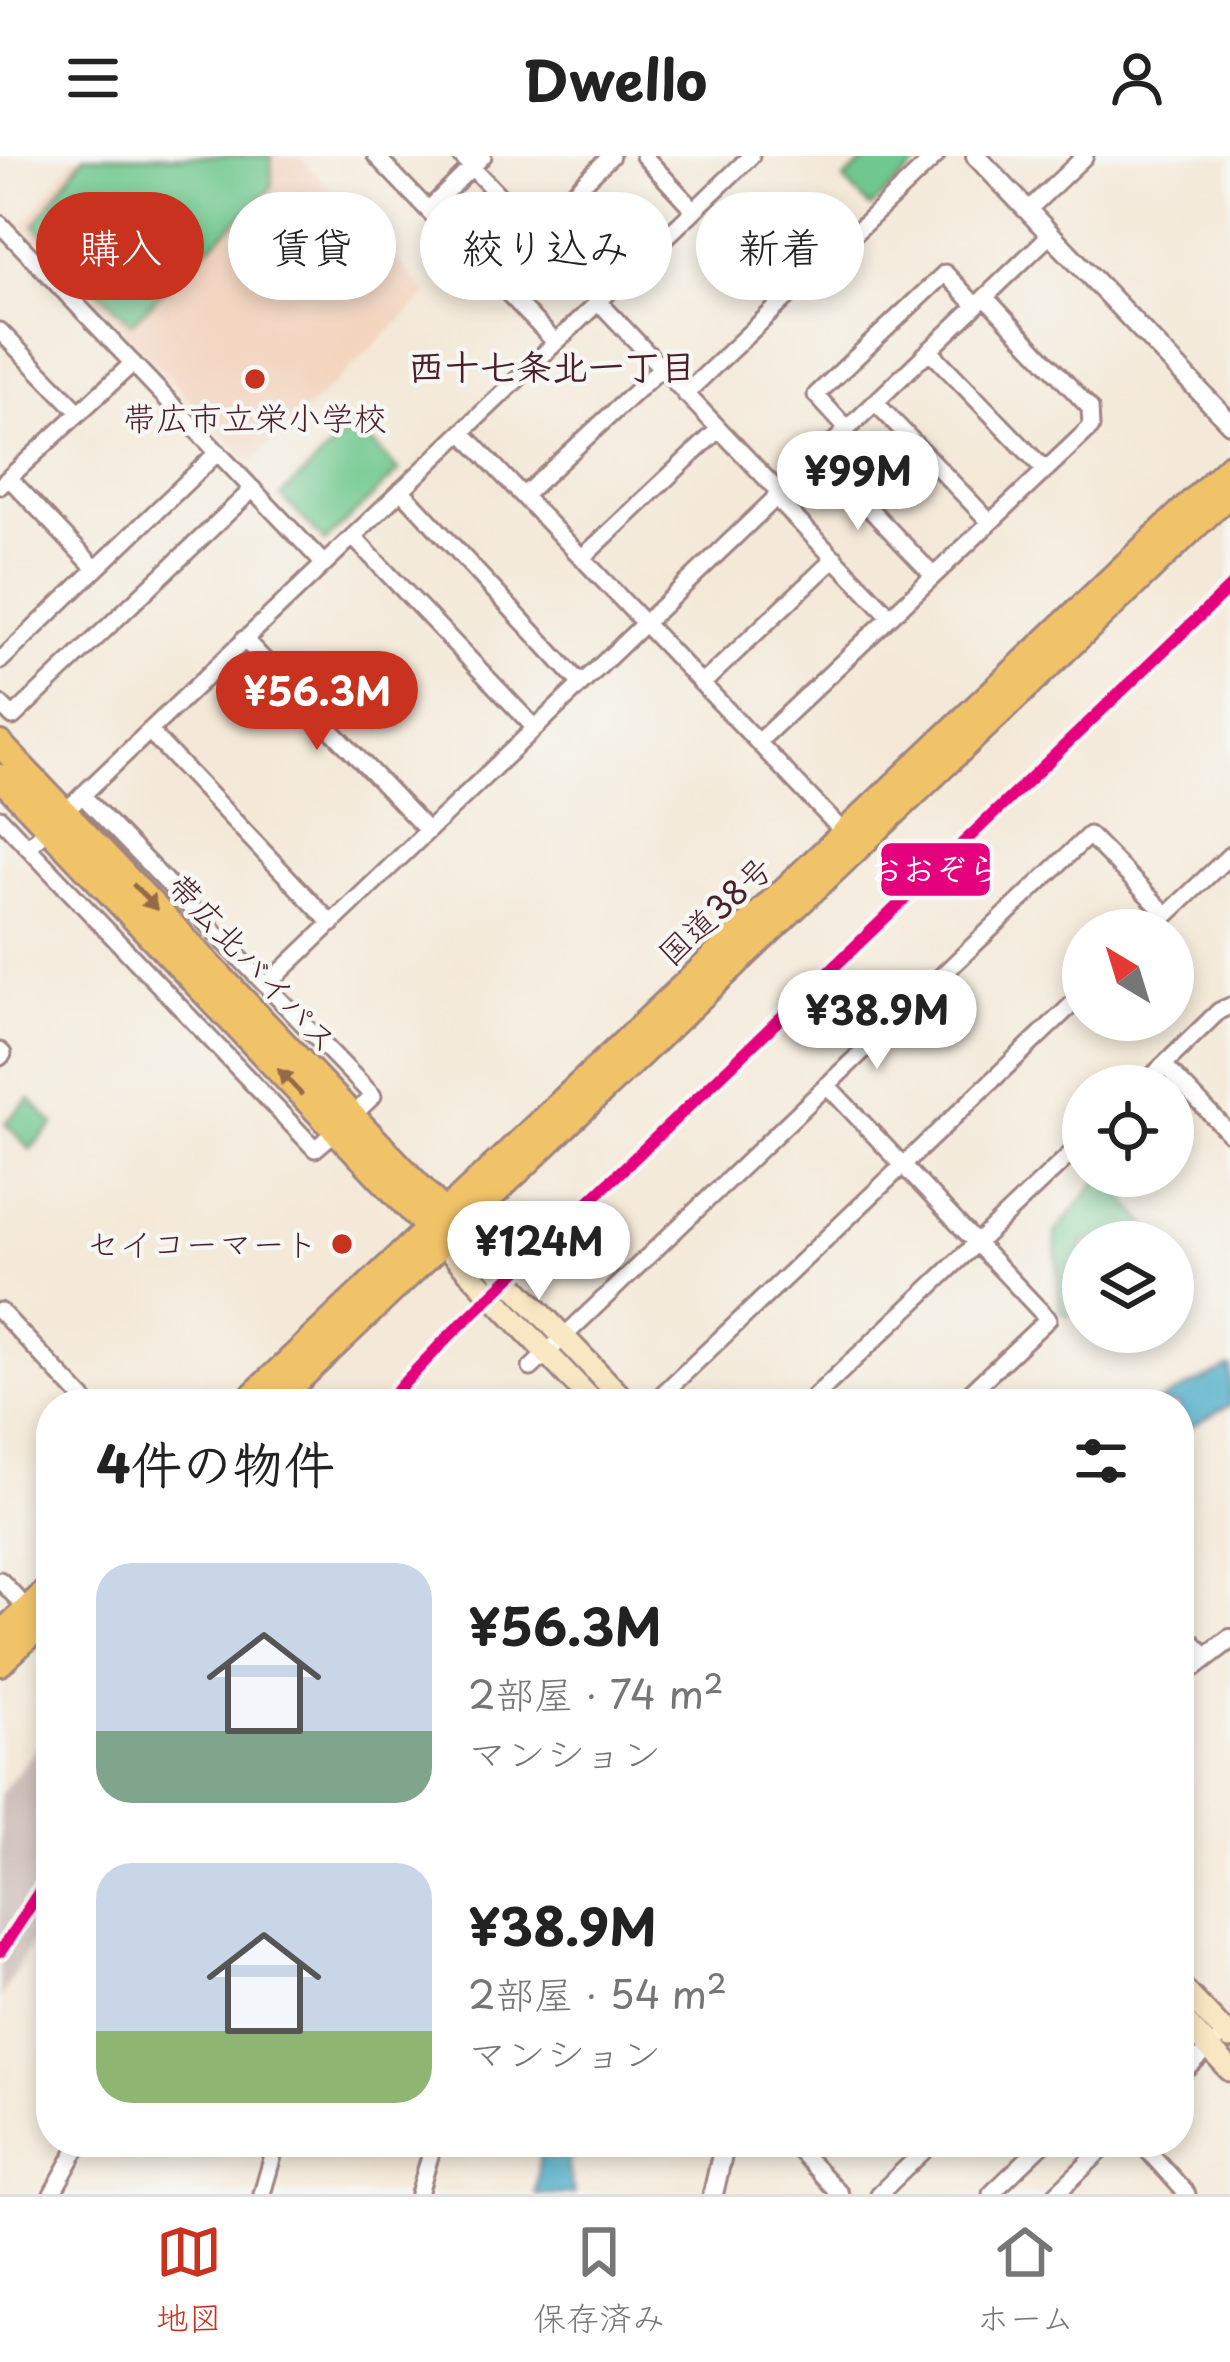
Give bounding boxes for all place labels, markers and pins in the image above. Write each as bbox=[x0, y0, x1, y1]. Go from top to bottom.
marker: 帯広市立栄小学校 bbox=[242, 366, 268, 392]
place label: 帯広市立栄小学校 bbox=[123, 391, 387, 441]
pin: ¥99M bbox=[787, 431, 929, 533]
pin: ¥56.3M bbox=[219, 651, 415, 753]
pin: ¥38.9M bbox=[779, 970, 975, 1072]
pin: ¥124M bbox=[455, 1201, 623, 1303]
place label: セイコーマート bbox=[86, 1217, 318, 1267]
marker: セイコーマート bbox=[329, 1231, 355, 1257]

